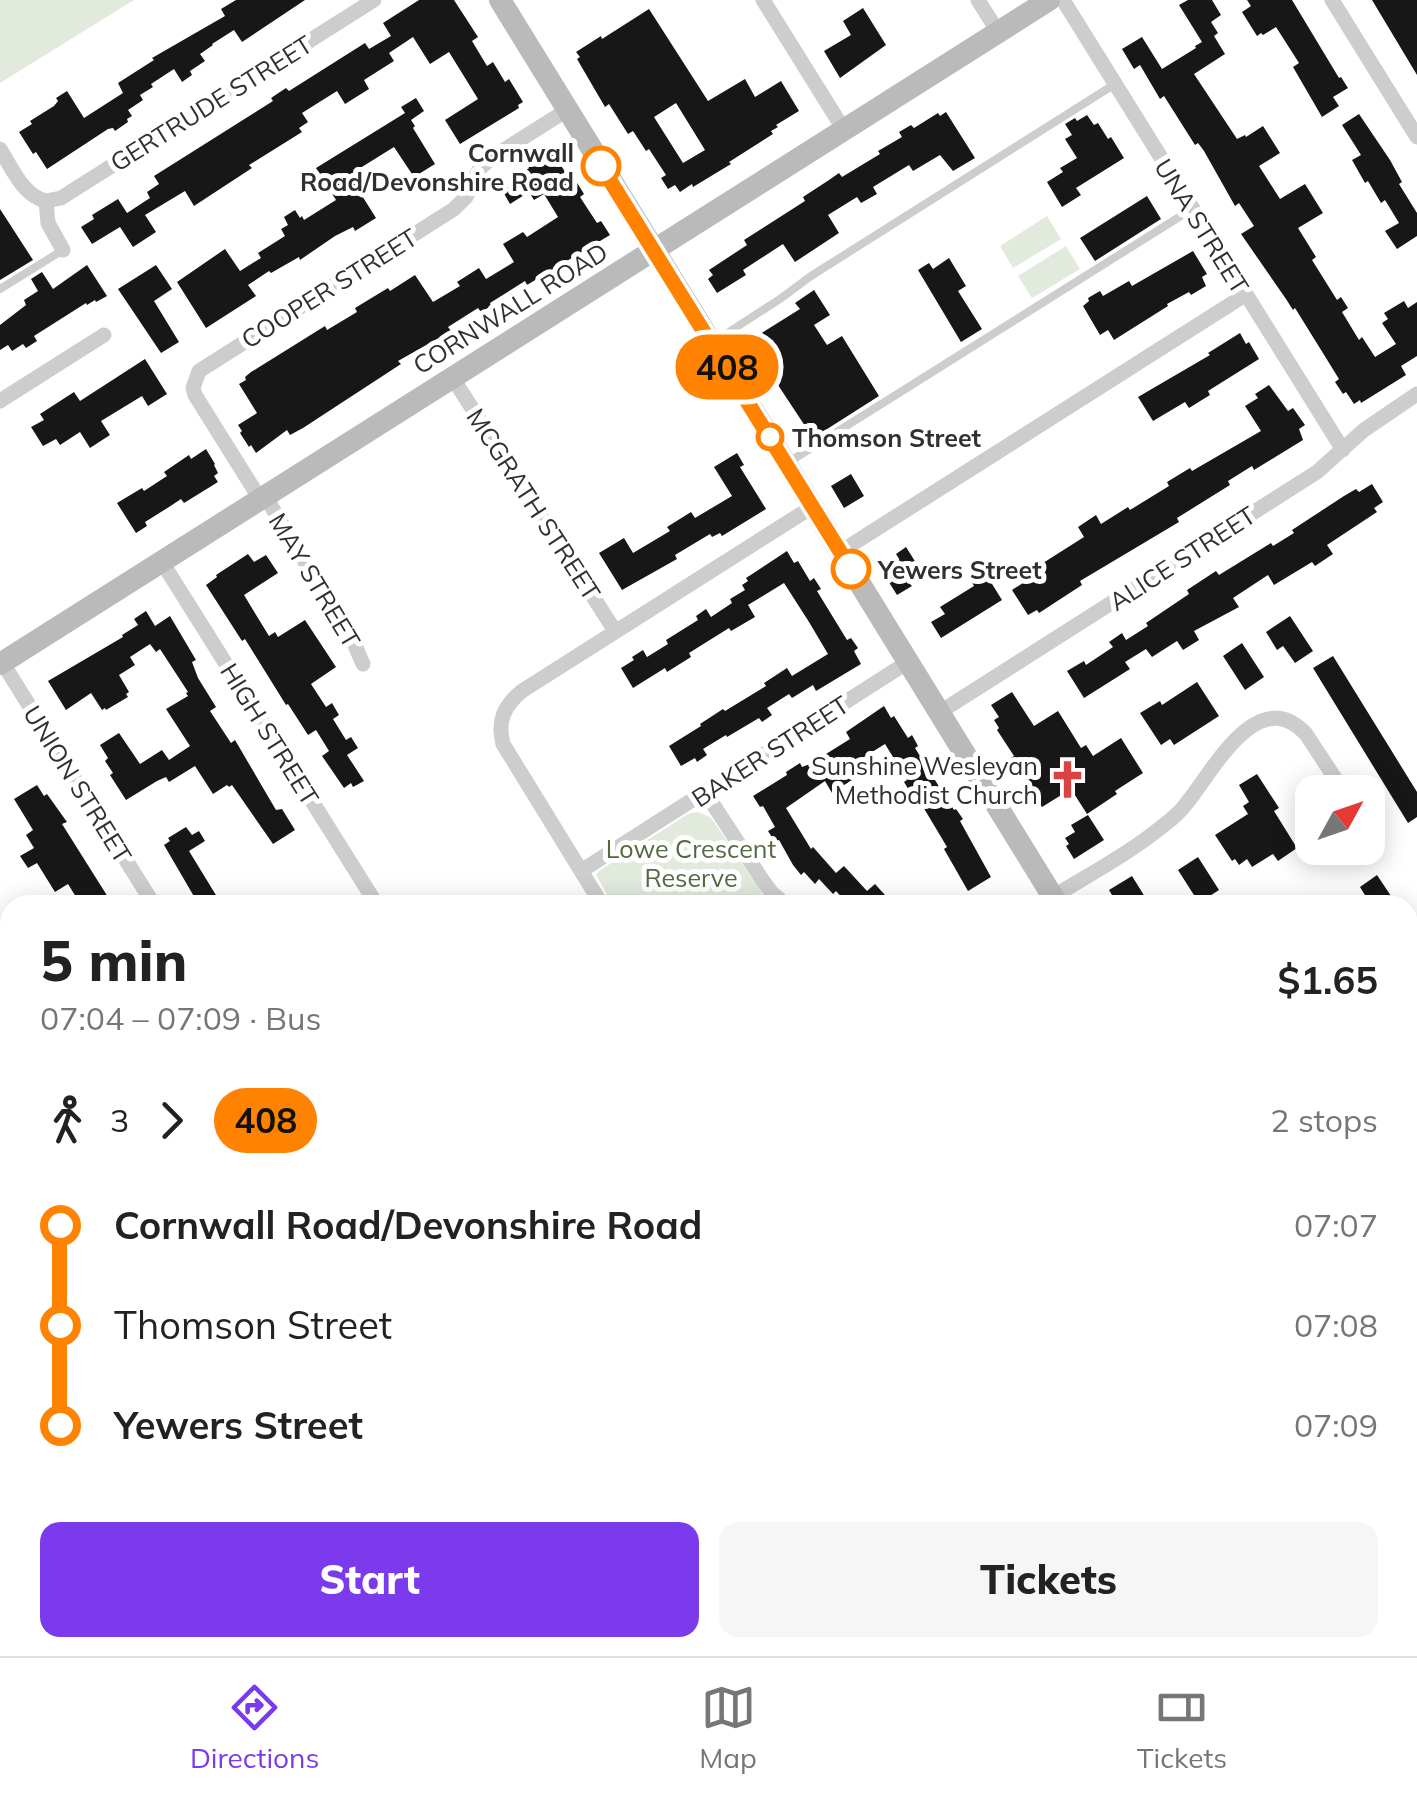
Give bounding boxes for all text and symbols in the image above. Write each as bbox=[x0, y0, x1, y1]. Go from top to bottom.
street label: GERTRUDE STREET bbox=[104, 28, 318, 178]
place label: Cornwall Road/Devonshire Road bbox=[300, 137, 574, 197]
marker: Cornwall Road/Devonshire Road bbox=[582, 147, 620, 185]
street label: UNA STREET bbox=[1148, 153, 1256, 299]
street label: COOPER STREET bbox=[235, 221, 423, 355]
street label: CORNWALL ROAD bbox=[407, 236, 613, 380]
line badge: 408 bbox=[670, 334, 784, 400]
text: 408 bbox=[695, 345, 759, 389]
street label: MCGRATH STREET bbox=[460, 402, 608, 606]
place label: Thomson Street bbox=[792, 422, 982, 453]
marker: Thomson Street bbox=[757, 424, 783, 450]
street label: ALICE STREET bbox=[1103, 499, 1261, 617]
street label: MAY STREET bbox=[263, 507, 367, 653]
marker: Yewers Street bbox=[832, 550, 870, 588]
place label: Yewers Street bbox=[877, 554, 1042, 585]
street label: HIGH STREET bbox=[214, 657, 326, 811]
street label: BAKER STREET bbox=[686, 689, 854, 813]
street label: UNION STREET bbox=[17, 700, 139, 868]
place label: Sunshine Wesleyan Methodist Church bbox=[811, 750, 1038, 810]
church icon: Sunshine Wesleyan Methodist Church bbox=[1047, 758, 1089, 800]
north arrow bbox=[1295, 775, 1385, 865]
map controls bbox=[1295, 775, 1385, 865]
park label: Lowe Crescent Reserve bbox=[606, 833, 776, 893]
text: 5 min bbox=[40, 926, 187, 995]
text: $1.65 bbox=[1277, 956, 1378, 1004]
text: 07:04 – 07:09 · Bus bbox=[40, 998, 321, 1038]
icon: walk bbox=[40, 1093, 95, 1148]
icon: forward bbox=[144, 1093, 199, 1148]
text: 408 bbox=[234, 1098, 297, 1142]
text: 3 bbox=[110, 1100, 129, 1140]
text: 2 stops bbox=[1270, 1100, 1378, 1140]
text: Cornwall Road/Devonshire Road bbox=[114, 1201, 702, 1249]
text: 07:07 bbox=[1294, 1205, 1378, 1245]
text: Thomson Street bbox=[114, 1301, 392, 1349]
text: 07:08 bbox=[1294, 1305, 1378, 1345]
text: Yewers Street bbox=[114, 1401, 363, 1449]
text: 07:09 bbox=[1294, 1405, 1378, 1445]
button: Start bbox=[40, 1522, 699, 1637]
button: Tickets bbox=[719, 1522, 1378, 1637]
tab: Directions bbox=[190, 1680, 319, 1775]
tab: Map bbox=[699, 1680, 757, 1775]
tab: Tickets bbox=[1137, 1680, 1227, 1775]

